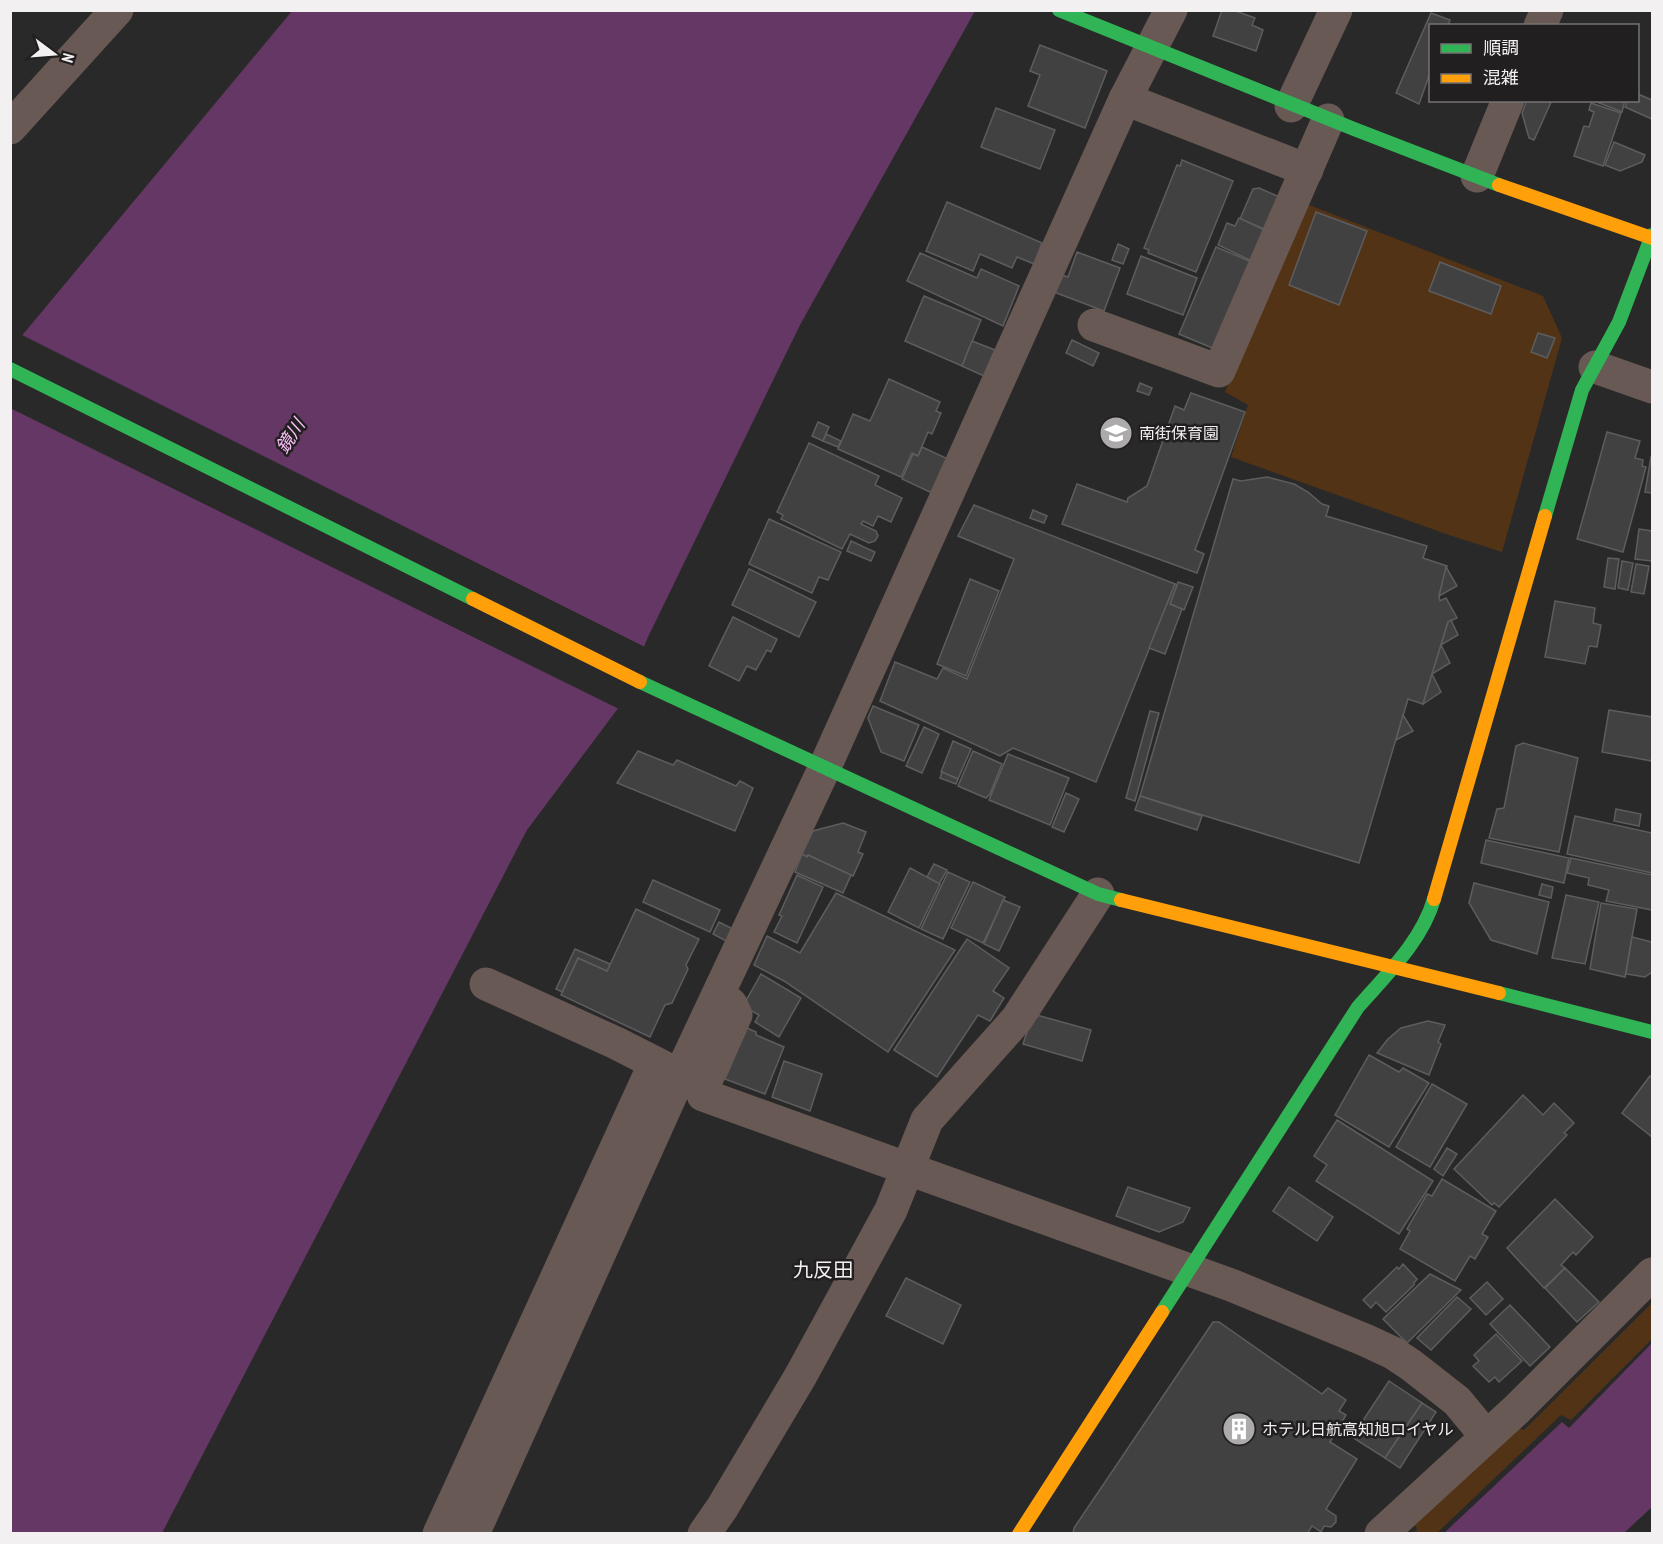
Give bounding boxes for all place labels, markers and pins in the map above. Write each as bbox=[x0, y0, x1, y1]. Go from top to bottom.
school or university icon: 南街保育園 bbox=[1098, 415, 1134, 451]
place label: 南街保育園 bbox=[1139, 423, 1219, 443]
building icon: ホテル日航高知旭ロイヤル bbox=[1221, 1411, 1257, 1447]
place label: ホテル日航高知旭ロイヤル bbox=[1262, 1419, 1454, 1439]

